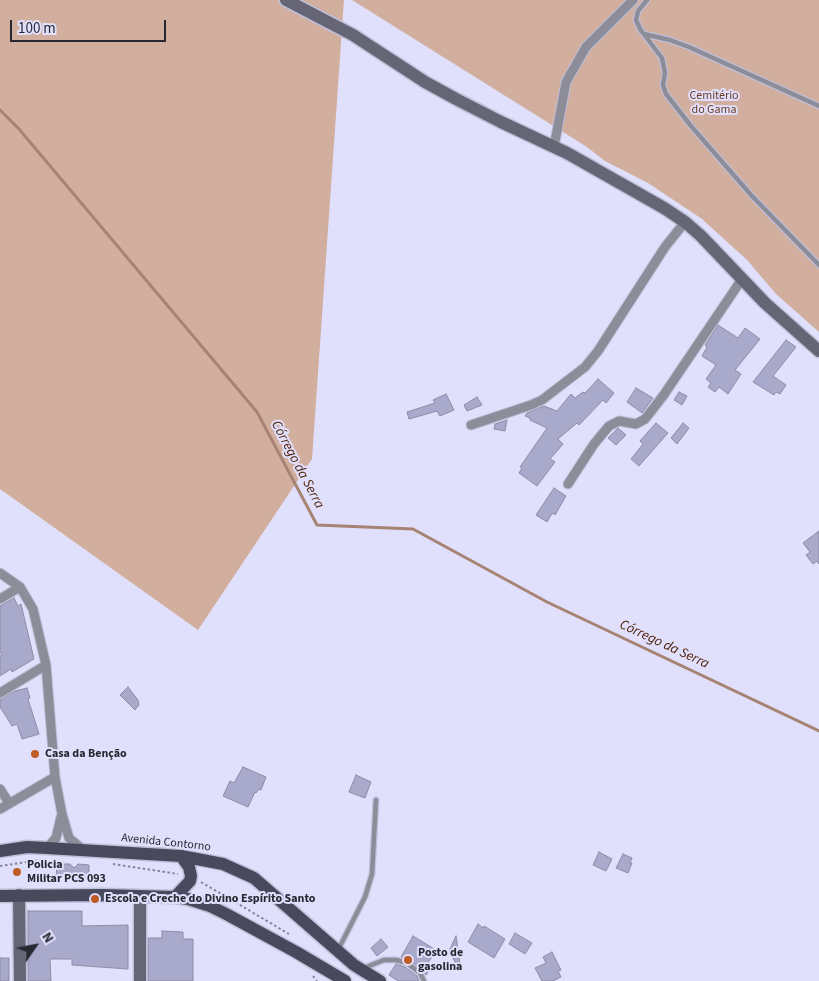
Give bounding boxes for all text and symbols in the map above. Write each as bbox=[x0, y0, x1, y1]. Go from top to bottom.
scale bar bbox=[12, 10, 169, 42]
text: 100 m bbox=[18, 18, 56, 39]
park label: Cemitério do Gama bbox=[689, 89, 739, 117]
water label: Córrego da Serra bbox=[267, 418, 327, 512]
water label: Córrego da Serra bbox=[616, 617, 712, 673]
place label: Casa da Benção bbox=[45, 747, 127, 761]
marker: Casa da Benção bbox=[29, 748, 41, 760]
street label: Avenida Contorno bbox=[120, 831, 212, 855]
place label: Policia Militar PCS 093 bbox=[27, 858, 106, 886]
marker: Policia Militar PCS 093 bbox=[11, 866, 23, 878]
place label: Escola e Creche do Divino Espírito Santo bbox=[105, 892, 315, 906]
marker: Escola e Creche do Divino Espírito Santo bbox=[89, 893, 101, 905]
north arrow bbox=[10, 921, 60, 971]
text: N bbox=[37, 928, 59, 947]
place label: Posto de gasolina bbox=[418, 946, 463, 974]
marker: Posto de gasolina bbox=[402, 954, 414, 966]

